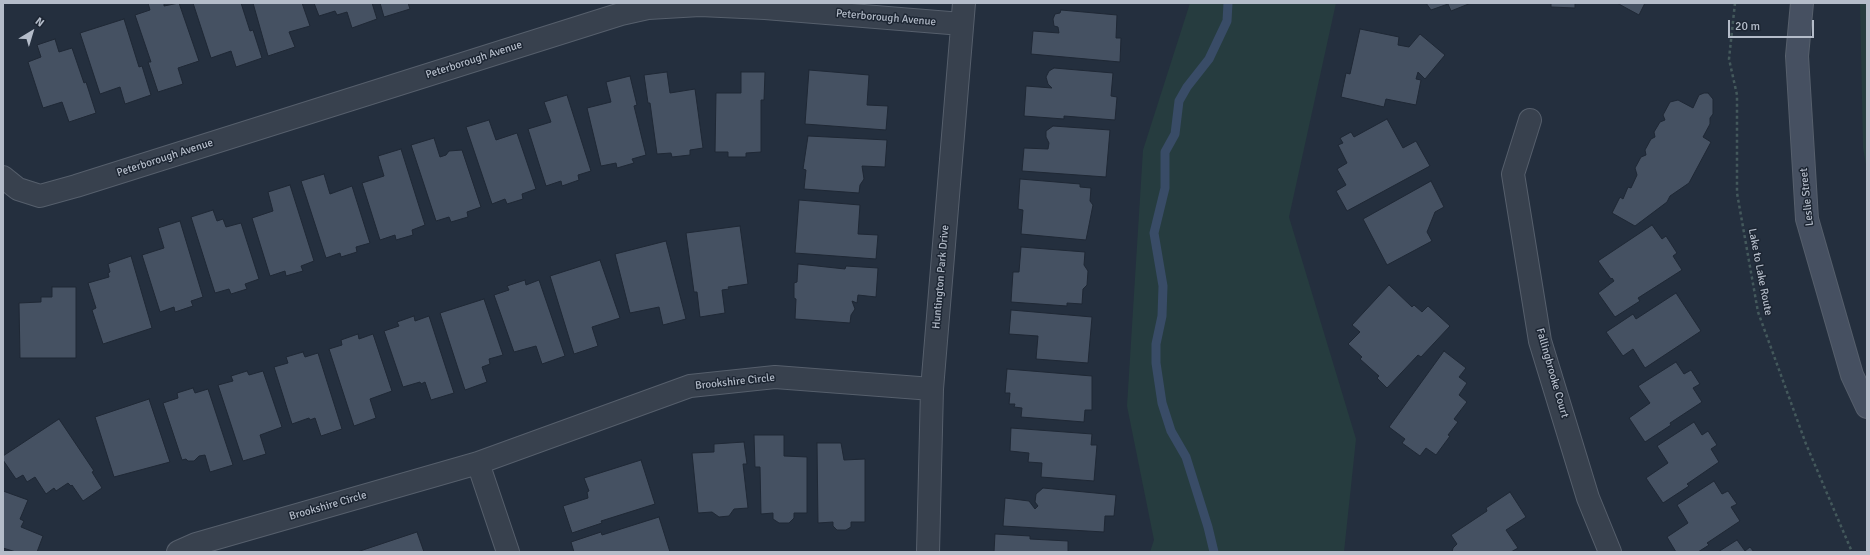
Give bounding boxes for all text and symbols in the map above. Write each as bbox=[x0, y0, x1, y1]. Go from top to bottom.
street label: Peterborough Avenue bbox=[835, 7, 937, 29]
north arrow bbox=[12, 12, 52, 52]
scale bar bbox=[1730, 12, 1816, 38]
text: N bbox=[33, 15, 47, 30]
text: 20 m bbox=[1735, 19, 1760, 34]
street label: Peterborough Avenue bbox=[424, 38, 524, 82]
street label: Peterborough Avenue bbox=[115, 136, 215, 180]
street label: Leslie Street bbox=[1797, 167, 1817, 227]
street label: Huntington Park Drive bbox=[930, 225, 952, 329]
street label: Lake to Lake Route bbox=[1745, 227, 1775, 317]
street label: Fallingbrooke Court bbox=[1533, 327, 1571, 419]
street label: Brookshire Circle bbox=[694, 371, 776, 393]
street label: Brookshire Circle bbox=[288, 489, 368, 523]

